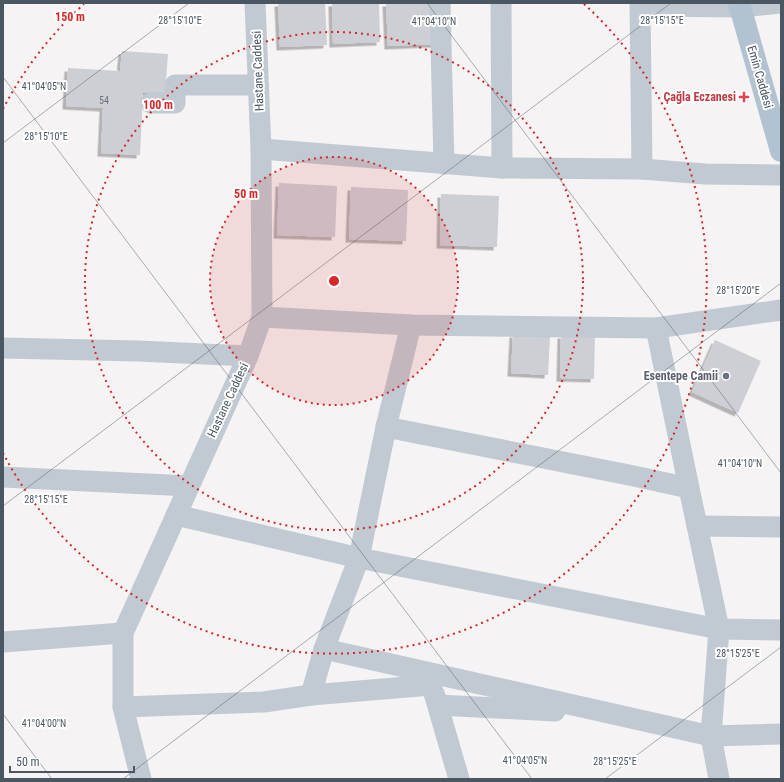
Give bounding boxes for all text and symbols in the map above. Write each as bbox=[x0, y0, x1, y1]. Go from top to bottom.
text: 150 m bbox=[55, 10, 85, 24]
text: 28°15'10"E bbox=[158, 15, 202, 26]
text: 28°15'15"E bbox=[640, 15, 684, 26]
text: 41°04'10"N bbox=[412, 16, 456, 27]
street label: Hastane Caddesi bbox=[250, 31, 266, 111]
street label: Emin Caddesi bbox=[744, 44, 776, 110]
text: 41°04'05"N bbox=[22, 81, 66, 92]
place label: Çağla Eczanesi bbox=[664, 90, 736, 104]
marker: Çağla Eczanesi bbox=[739, 92, 749, 102]
house number: 54 bbox=[99, 95, 109, 106]
text: 100 m bbox=[143, 98, 173, 112]
text: 28°15'10"E bbox=[24, 131, 68, 142]
text: 50 m bbox=[234, 187, 258, 201]
centre of rings bbox=[327, 274, 341, 288]
text: 28°15'20"E bbox=[716, 285, 760, 296]
street label: Hastane Caddesi bbox=[205, 361, 251, 439]
place label: Esentepe Camii bbox=[644, 369, 718, 383]
marker: Esentepe Camii bbox=[721, 371, 731, 381]
text: 41°04'10"N bbox=[718, 458, 762, 469]
text: 28°15'15"E bbox=[24, 494, 68, 505]
text: 28°15'25"E bbox=[716, 648, 760, 659]
text: 41°04'00"N bbox=[22, 718, 66, 729]
scale bar bbox=[10, 748, 134, 774]
text: 50 m bbox=[16, 755, 40, 769]
text: 41°04'05"N bbox=[503, 755, 547, 766]
text: 28°15'25"E bbox=[593, 756, 637, 767]

